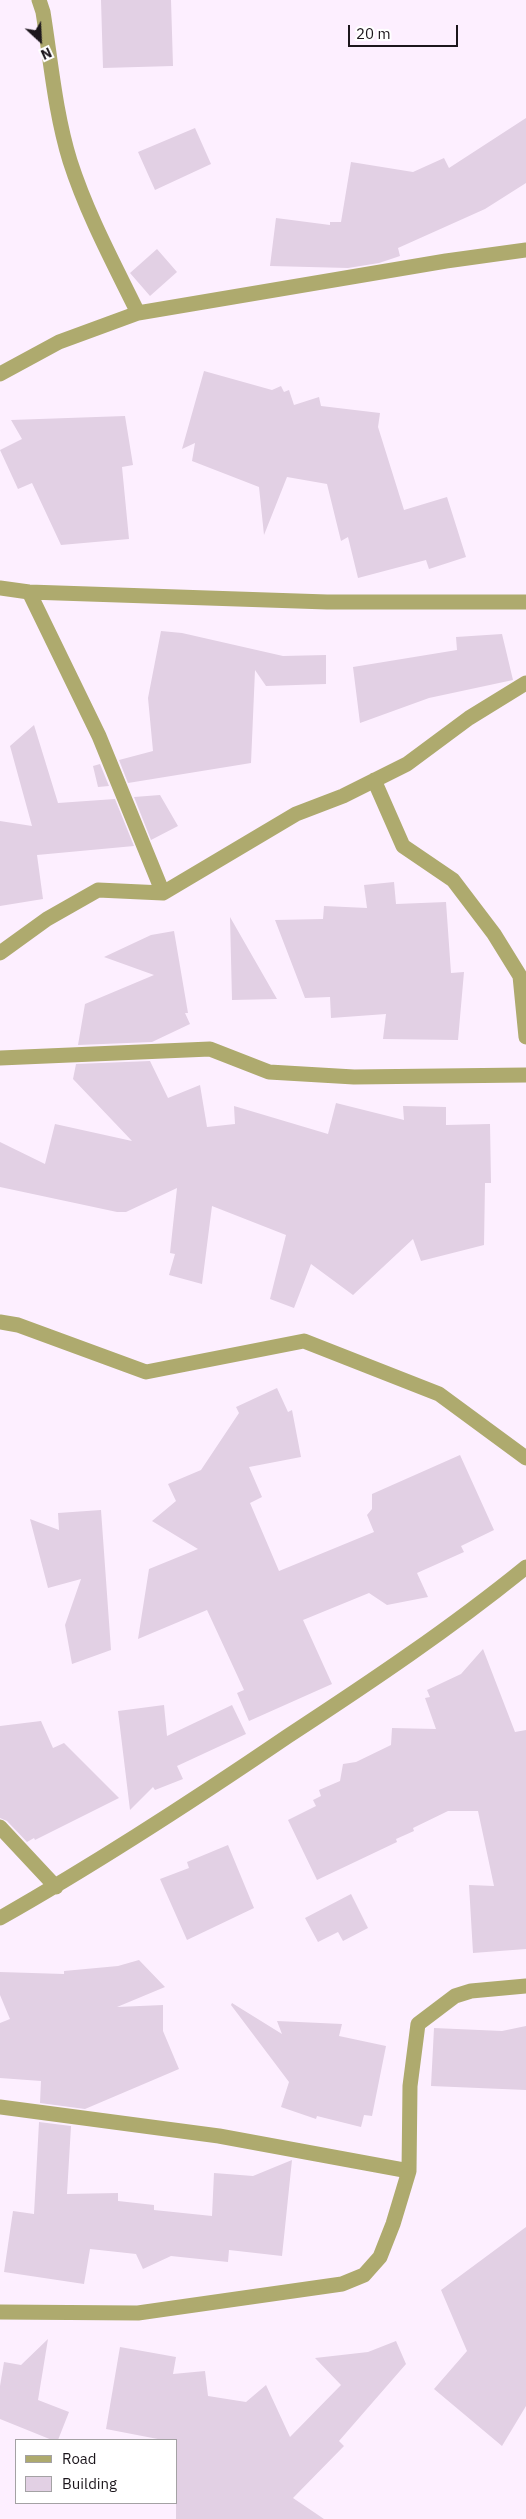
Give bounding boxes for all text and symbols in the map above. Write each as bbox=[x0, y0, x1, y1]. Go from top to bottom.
north arrow bbox=[15, 15, 65, 65]
scale bar bbox=[351, 15, 461, 47]
text: 20 m bbox=[356, 24, 391, 43]
text: N bbox=[38, 43, 55, 64]
legend bbox=[15, 2439, 178, 2504]
text: Road bbox=[62, 2449, 97, 2468]
text: Building bbox=[62, 2474, 117, 2493]

